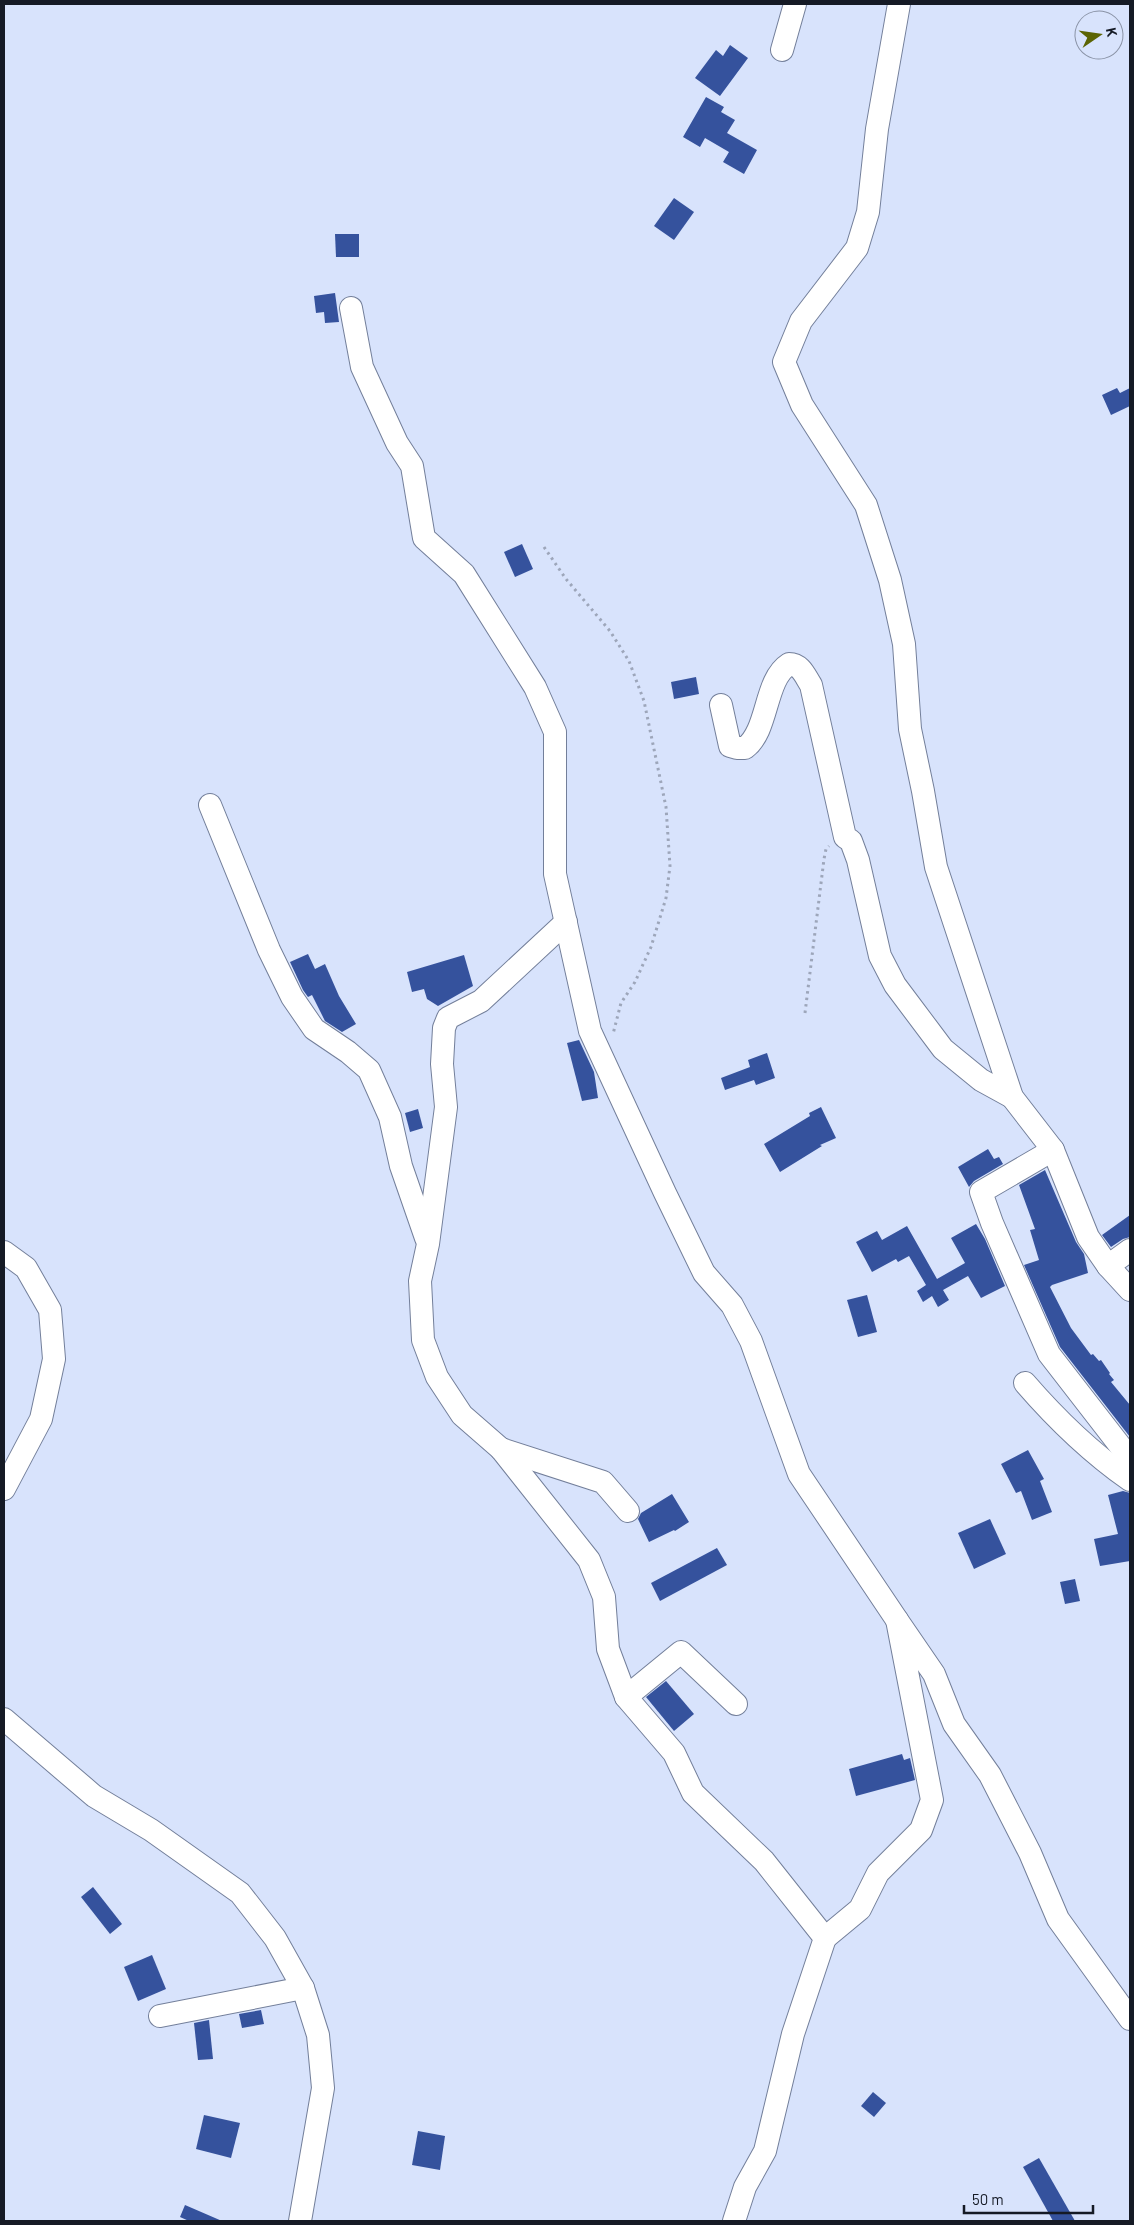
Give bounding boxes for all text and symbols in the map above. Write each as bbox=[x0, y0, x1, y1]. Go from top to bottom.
north arrow bbox=[1074, 10, 1124, 60]
text: K bbox=[1103, 26, 1121, 38]
scale bar bbox=[964, 2182, 1093, 2214]
text: 50 m bbox=[972, 2190, 1004, 2208]

